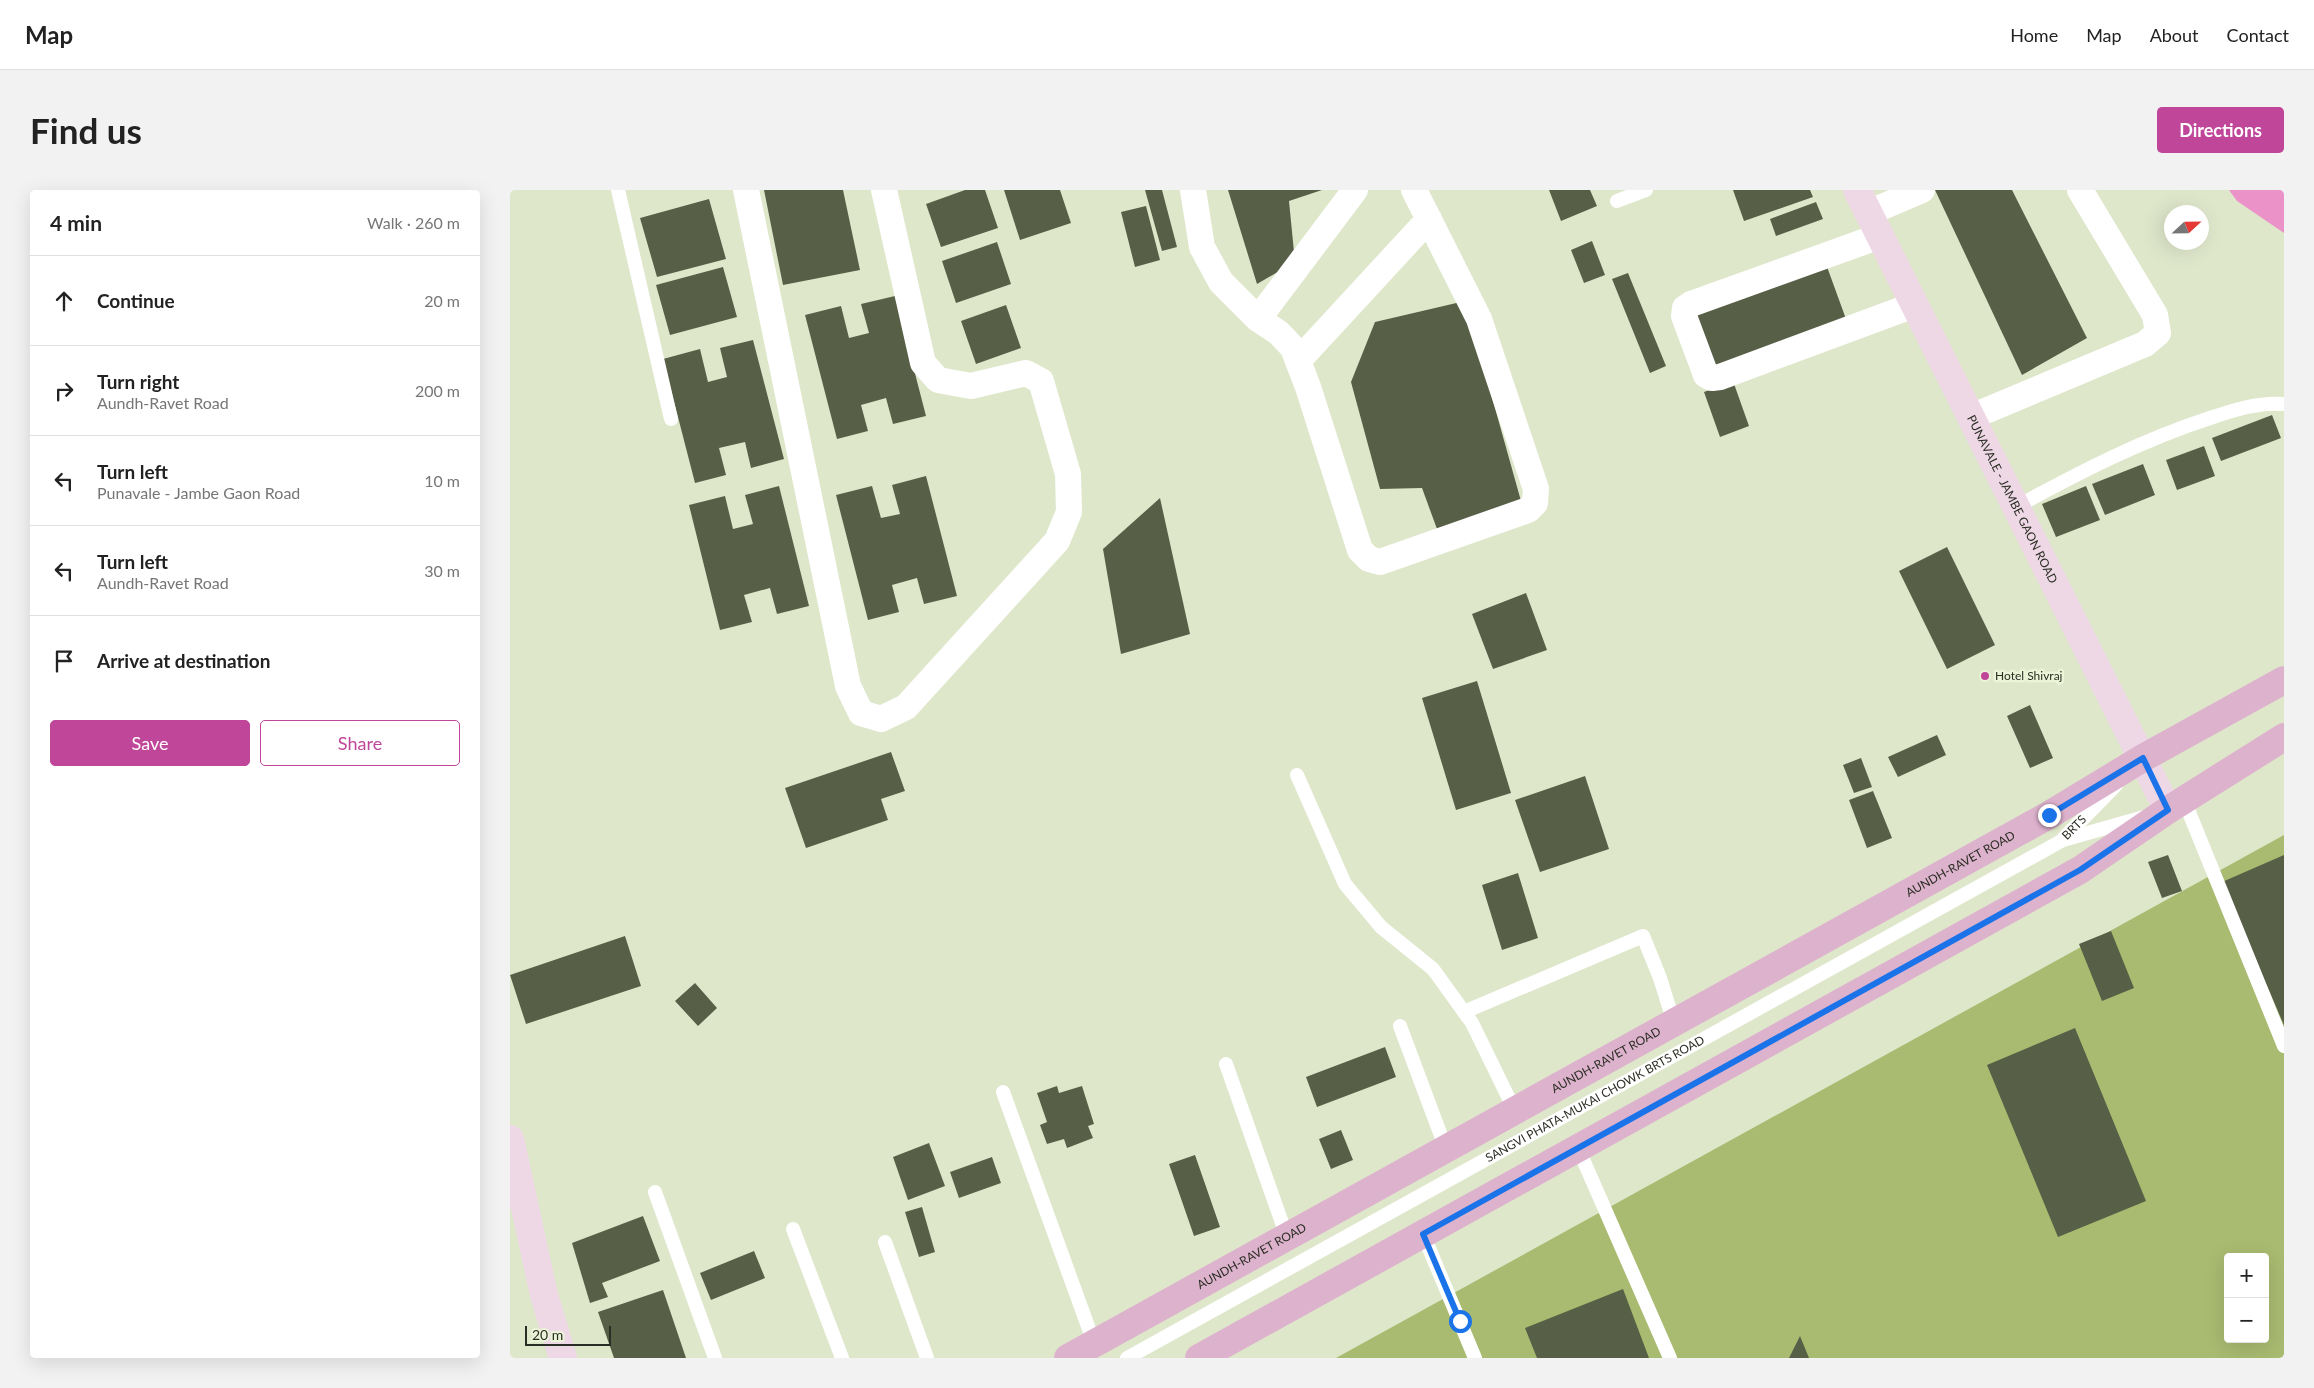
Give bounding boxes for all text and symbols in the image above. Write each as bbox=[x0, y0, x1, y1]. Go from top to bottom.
text: Map bbox=[25, 20, 73, 49]
text: Home bbox=[2010, 24, 2058, 46]
text: Map bbox=[2086, 24, 2122, 46]
text: About bbox=[2150, 24, 2199, 46]
text: Contact bbox=[2227, 24, 2289, 46]
button: Directions bbox=[2157, 107, 2284, 153]
text: Find us bbox=[30, 109, 142, 151]
north arrow bbox=[2164, 205, 2209, 250]
text: 4 min bbox=[50, 210, 102, 235]
text: Walk · 260 m bbox=[367, 213, 460, 232]
icon: ahead bbox=[50, 287, 78, 315]
text: Continue bbox=[97, 289, 175, 312]
text: 20 m bbox=[424, 291, 460, 310]
text: Turn right bbox=[97, 370, 179, 393]
icon: right bbox=[50, 377, 78, 405]
text: 200 m bbox=[415, 381, 460, 400]
text: Aundh-Ravet Road bbox=[97, 393, 229, 412]
street label: PUNAVALE - JAMBE GAON ROAD bbox=[1964, 412, 2061, 586]
text: Turn left bbox=[97, 460, 168, 483]
icon: left bbox=[50, 467, 78, 495]
text: 10 m bbox=[424, 471, 460, 490]
text: Punavale - Jambe Gaon Road bbox=[97, 483, 300, 502]
text: Turn left bbox=[97, 550, 168, 573]
icon: left bbox=[50, 557, 78, 585]
text: 30 m bbox=[424, 561, 460, 580]
text: Aundh-Ravet Road bbox=[97, 573, 229, 592]
icon: arrive bbox=[50, 647, 78, 675]
text: Arrive at destination bbox=[97, 649, 270, 672]
place label: Hotel Shivraj bbox=[1995, 668, 2063, 683]
marker: Hotel Shivraj bbox=[1979, 670, 1991, 682]
button: Save bbox=[50, 720, 250, 766]
button: Share bbox=[260, 720, 460, 766]
route end bbox=[2038, 804, 2061, 827]
street label: BRTS bbox=[2058, 812, 2089, 843]
street label: AUNDH-RAVET ROAD bbox=[1903, 827, 2017, 900]
street label: AUNDH-RAVET ROAD bbox=[1549, 1023, 1663, 1096]
street label: SANGVI PHATA-MUKAI CHOWK BRTS ROAD bbox=[1483, 1032, 1707, 1165]
street label: AUNDH-RAVET ROAD bbox=[1194, 1220, 1309, 1292]
map controls bbox=[2224, 1253, 2269, 1343]
button: + bbox=[2224, 1253, 2269, 1298]
button: − bbox=[2224, 1298, 2269, 1343]
route start bbox=[1449, 1310, 1472, 1333]
scale bar bbox=[525, 1323, 611, 1346]
text: 20 m bbox=[532, 1326, 563, 1343]

